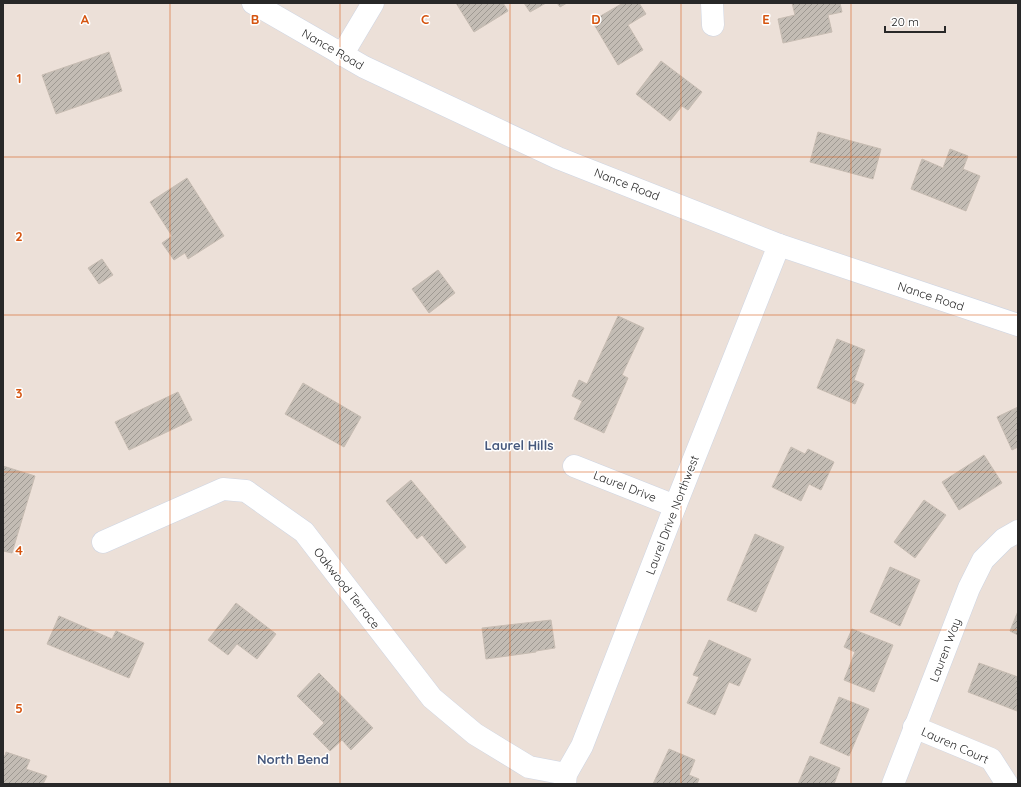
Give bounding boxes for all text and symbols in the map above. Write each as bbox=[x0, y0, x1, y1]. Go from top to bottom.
scale bar bbox=[885, 8, 945, 34]
text: A bbox=[81, 11, 90, 27]
text: B bbox=[251, 11, 259, 27]
text: C bbox=[421, 11, 429, 27]
text: D bbox=[591, 11, 601, 27]
text: E bbox=[762, 11, 770, 27]
text: 20 m bbox=[891, 14, 919, 29]
street label: Nance Road bbox=[299, 25, 367, 73]
text: 1 bbox=[16, 70, 22, 86]
street label: Nance Road bbox=[592, 165, 662, 203]
text: 2 bbox=[15, 228, 23, 244]
street label: Nance Road bbox=[896, 278, 966, 314]
text: 3 bbox=[16, 385, 23, 401]
district label: Laurel Hills bbox=[485, 437, 553, 453]
street label: Laurel Drive Northwest bbox=[642, 453, 702, 577]
street label: Laurel Drive bbox=[591, 467, 659, 505]
text: 4 bbox=[15, 542, 23, 558]
street label: Oakwood Terrace bbox=[311, 544, 383, 632]
street label: Lauren Way bbox=[926, 616, 964, 684]
text: 5 bbox=[15, 700, 23, 716]
street label: Lauren Court bbox=[919, 723, 991, 767]
district label: North Bend bbox=[257, 751, 329, 767]

